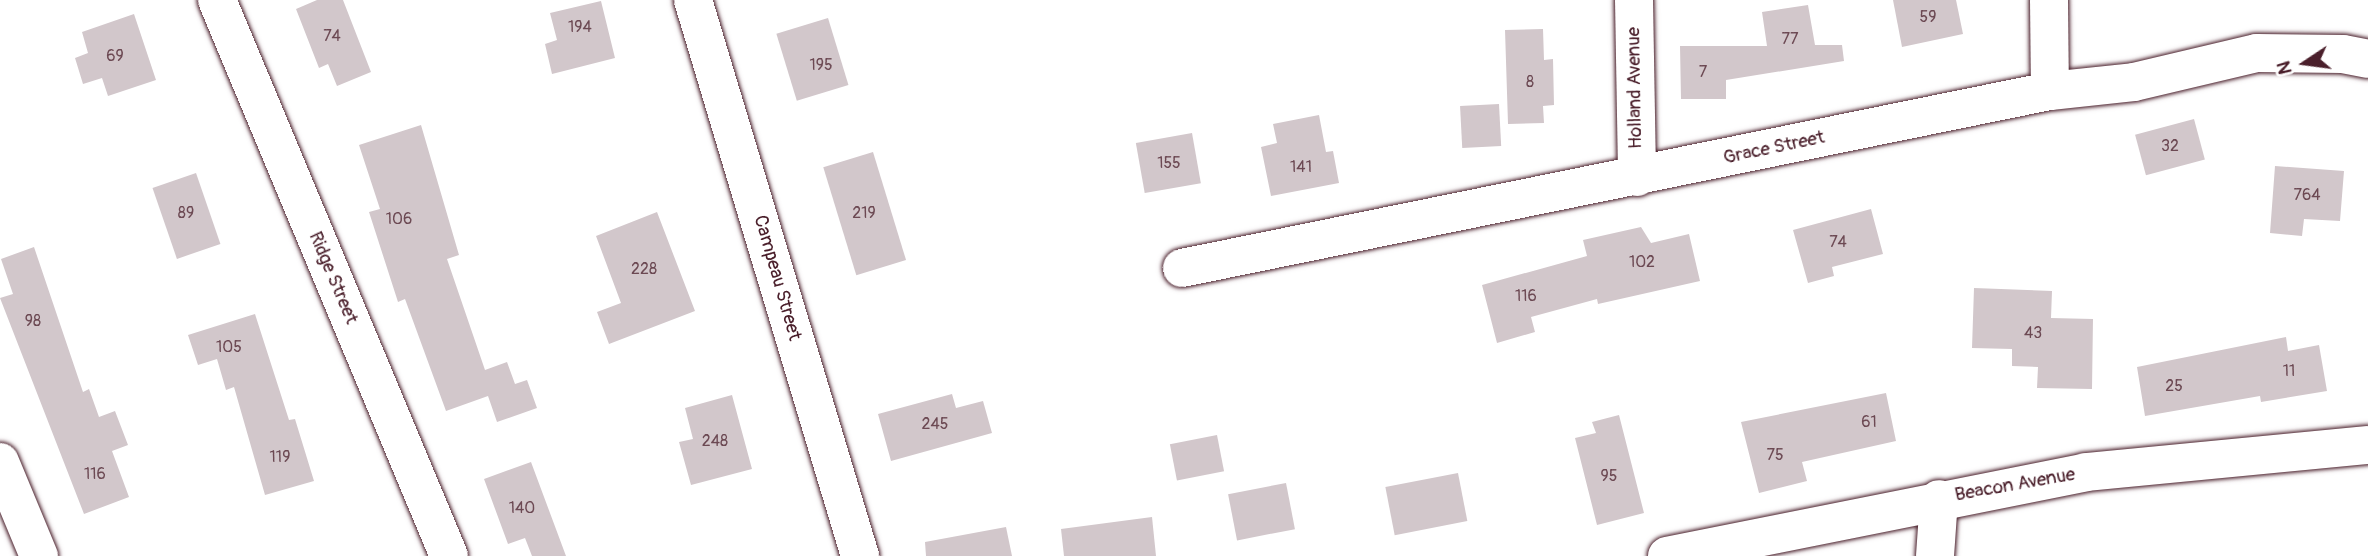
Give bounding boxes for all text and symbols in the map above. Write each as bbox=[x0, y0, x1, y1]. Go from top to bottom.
house number: 59 bbox=[1920, 7, 1936, 27]
house number: 194 bbox=[568, 17, 592, 37]
house number: 74 bbox=[323, 26, 341, 46]
street label: Holland Avenue bbox=[1623, 27, 1647, 149]
north arrow bbox=[2270, 28, 2340, 98]
house number: 77 bbox=[1782, 29, 1798, 49]
house number: 69 bbox=[106, 46, 124, 66]
house number: 195 bbox=[809, 55, 833, 75]
text: N bbox=[2271, 59, 2298, 77]
house number: 7 bbox=[1699, 62, 1707, 82]
house number: 8 bbox=[1526, 72, 1534, 92]
street label: Grace Street bbox=[1721, 126, 1827, 170]
house number: 32 bbox=[2161, 136, 2179, 156]
house number: 155 bbox=[1157, 153, 1181, 173]
house number: 141 bbox=[1290, 157, 1312, 177]
house number: 764 bbox=[2293, 185, 2321, 205]
house number: 89 bbox=[178, 203, 194, 223]
house number: 219 bbox=[852, 203, 876, 223]
house number: 106 bbox=[386, 209, 412, 229]
street label: Campeau Street bbox=[748, 213, 806, 343]
street label: Ridge Street bbox=[303, 228, 363, 328]
house number: 74 bbox=[1829, 232, 1847, 252]
house number: 102 bbox=[1629, 252, 1655, 272]
house number: 228 bbox=[631, 259, 657, 279]
house number: 116 bbox=[1515, 286, 1537, 306]
house number: 98 bbox=[25, 311, 41, 331]
house number: 43 bbox=[2024, 323, 2042, 343]
house number: 105 bbox=[216, 337, 242, 357]
house number: 11 bbox=[2283, 361, 2295, 381]
house number: 25 bbox=[2165, 376, 2183, 396]
house number: 61 bbox=[1861, 412, 1877, 432]
house number: 245 bbox=[922, 414, 948, 434]
house number: 248 bbox=[702, 431, 728, 451]
house number: 75 bbox=[1766, 445, 1784, 465]
house number: 119 bbox=[270, 447, 290, 467]
street label: Beacon Avenue bbox=[1953, 463, 2077, 507]
house number: 116 bbox=[84, 464, 106, 484]
house number: 95 bbox=[1601, 466, 1617, 486]
house number: 140 bbox=[509, 498, 535, 518]

